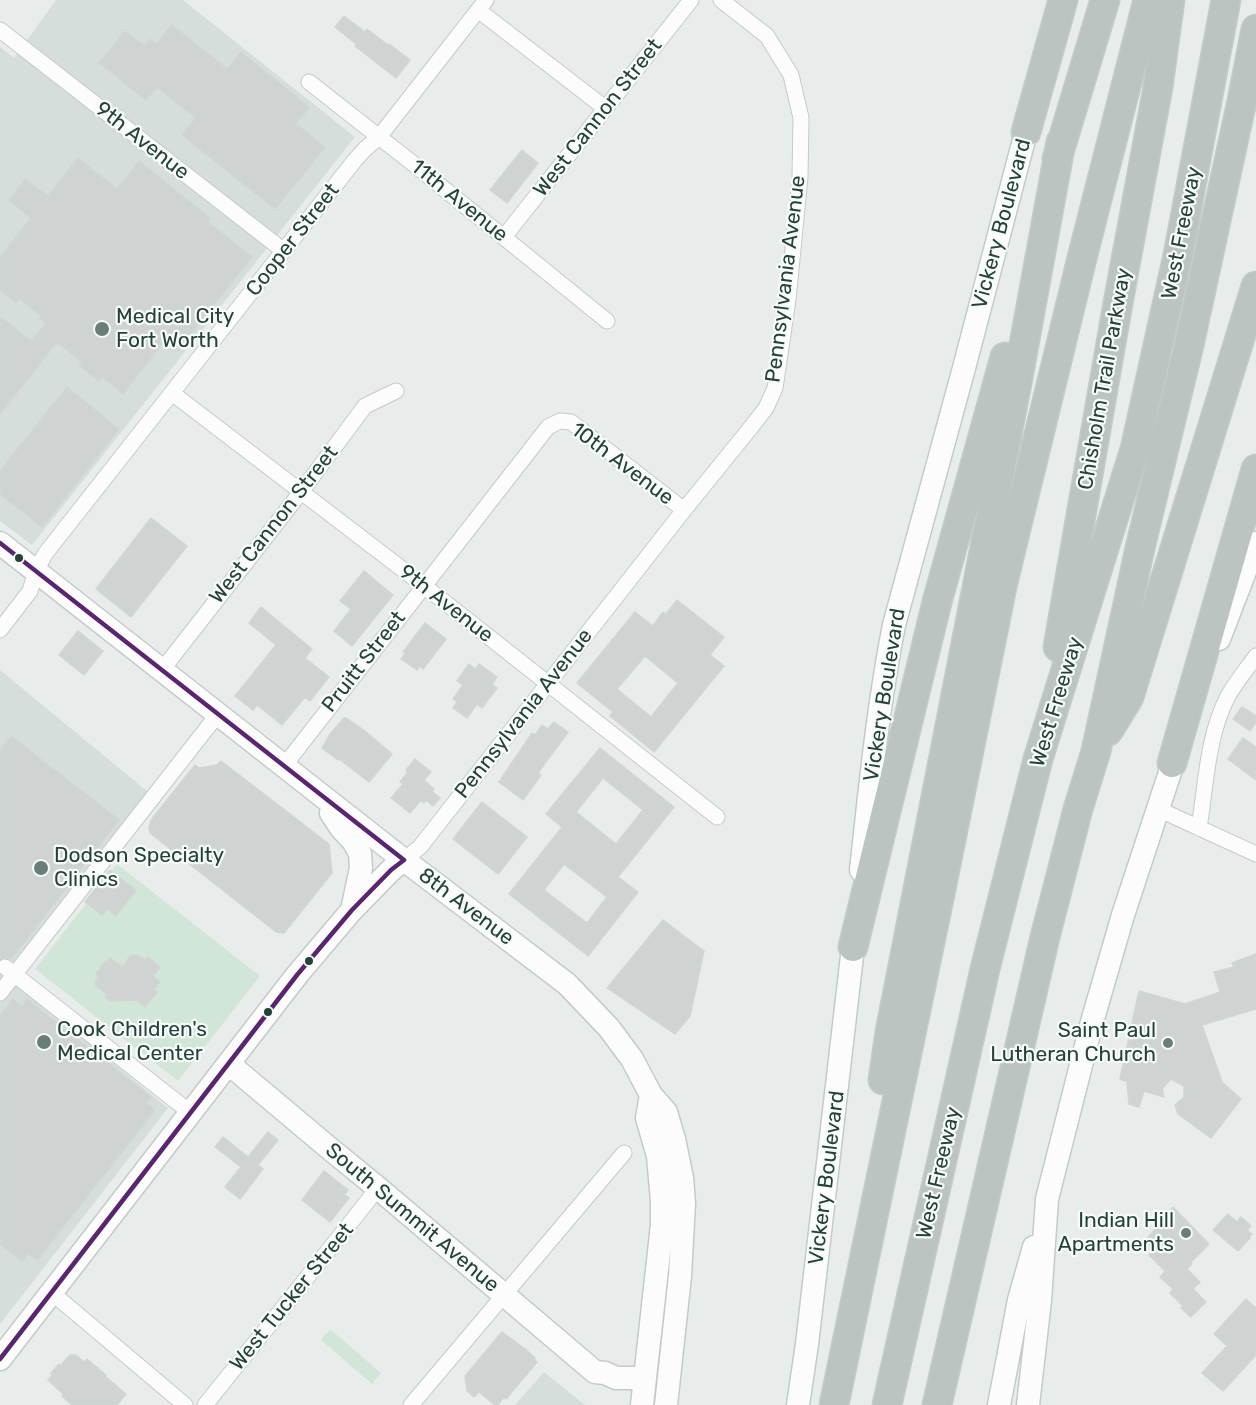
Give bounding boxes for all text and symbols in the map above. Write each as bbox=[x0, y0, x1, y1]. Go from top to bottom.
street label: West Cannon Street bbox=[528, 34, 668, 202]
street label: 9th Avenue bbox=[90, 97, 194, 185]
street label: Vickery Boulevard bbox=[967, 136, 1037, 312]
street label: 11th Avenue bbox=[405, 154, 513, 248]
street label: West Freeway bbox=[1157, 165, 1207, 301]
street label: Pennsylvania Avenue bbox=[761, 174, 811, 384]
street label: Cooper Street bbox=[241, 179, 345, 301]
street label: Chisholm Trail Parkway bbox=[1073, 266, 1137, 492]
place label: Medical City Fort Worth bbox=[116, 304, 234, 354]
marker: Medical City Fort Worth bbox=[93, 320, 111, 338]
street label: 10th Avenue bbox=[566, 417, 678, 511]
street label: West Cannon Street bbox=[204, 441, 344, 609]
unlabelled marker bbox=[13, 552, 25, 564]
street label: 9th Avenue bbox=[394, 560, 498, 648]
street label: Pruitt Street bbox=[317, 606, 411, 718]
street label: Vickery Boulevard bbox=[859, 606, 911, 784]
street label: Pennsylvania Avenue bbox=[450, 624, 598, 804]
street label: West Freeway bbox=[1025, 634, 1089, 770]
place label: Dodson Specialty Clinics bbox=[54, 843, 224, 893]
marker: Dodson Specialty Clinics bbox=[32, 859, 50, 877]
street label: 8th Avenue bbox=[413, 863, 519, 951]
unlabelled marker bbox=[303, 955, 315, 967]
unlabelled marker bbox=[262, 1006, 274, 1018]
place label: Cook Children's Medical Center bbox=[57, 1017, 207, 1067]
place label: Saint Paul Lutheran Church bbox=[990, 1018, 1156, 1068]
marker: Cook Children's Medical Center bbox=[35, 1033, 53, 1051]
marker: Saint Paul Lutheran Church bbox=[1161, 1036, 1175, 1050]
street label: Vickery Boulevard bbox=[804, 1089, 850, 1267]
street label: West Freeway bbox=[912, 1105, 966, 1241]
street label: South Summit Avenue bbox=[320, 1138, 504, 1298]
place label: Indian Hill Apartments bbox=[1058, 1208, 1174, 1258]
street label: West Tucker Street bbox=[225, 1218, 359, 1376]
marker: Indian Hill Apartments bbox=[1179, 1226, 1193, 1240]

